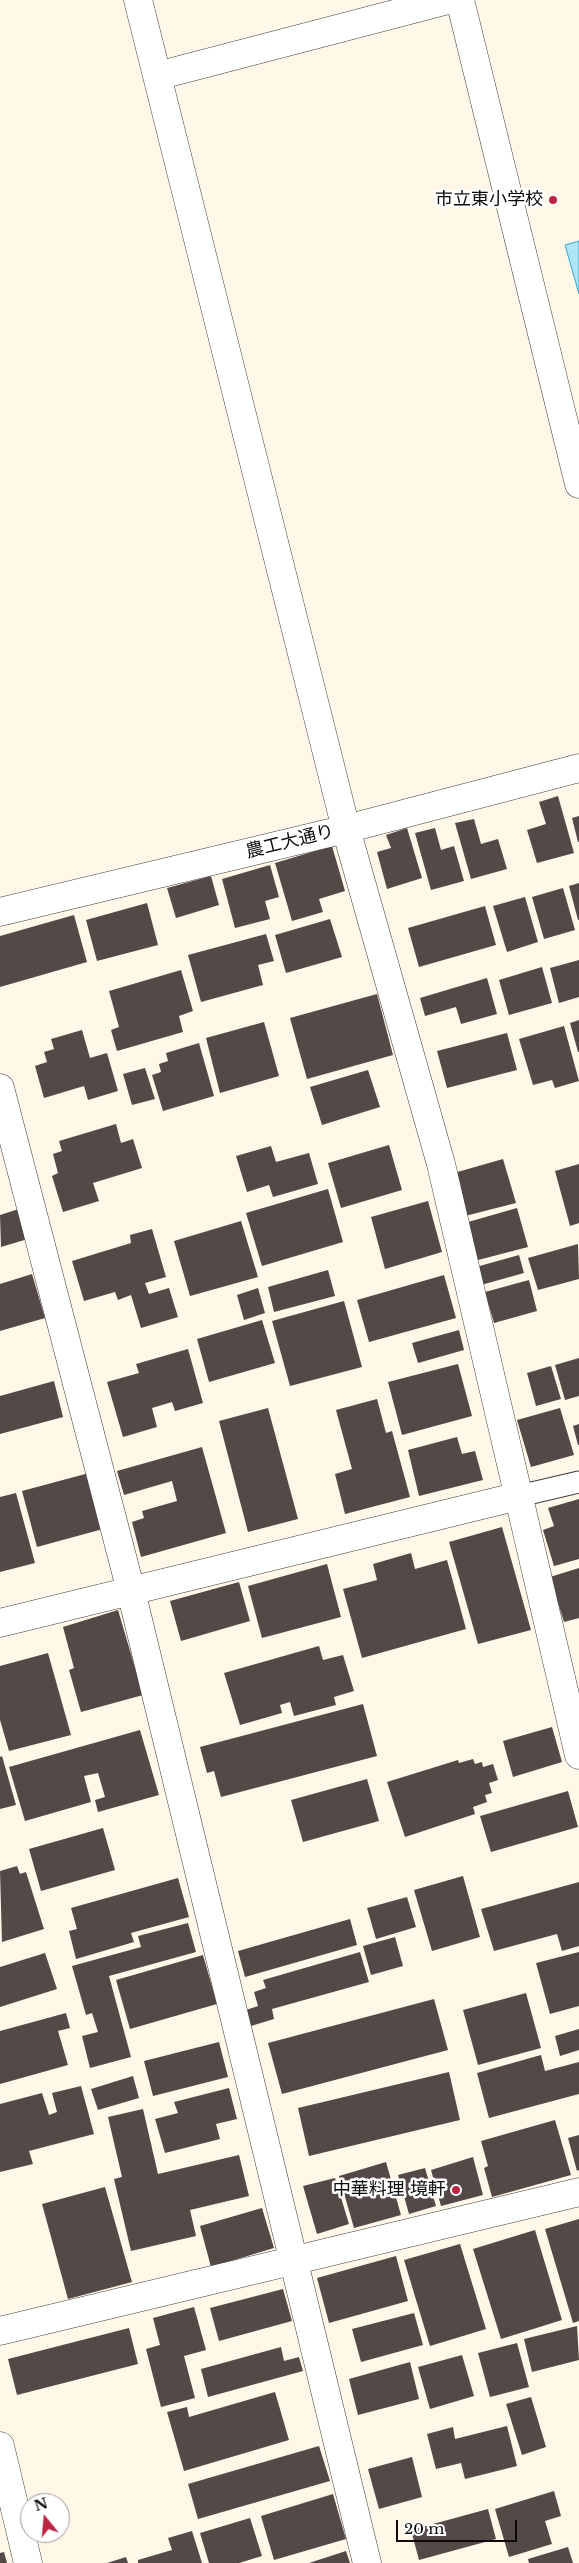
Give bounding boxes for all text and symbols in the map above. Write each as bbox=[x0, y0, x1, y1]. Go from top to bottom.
place label: 市立東小学校 bbox=[435, 189, 543, 211]
marker: 市立東小学校 bbox=[547, 194, 559, 206]
street label: 農工大通り bbox=[244, 821, 336, 863]
place label: 中華料理 境軒 bbox=[333, 2179, 446, 2201]
marker: 中華料理 境軒 bbox=[450, 2184, 462, 2196]
north arrow bbox=[20, 2493, 70, 2543]
text: N bbox=[32, 2494, 50, 2515]
scale bar bbox=[399, 2510, 520, 2542]
text: 20 m bbox=[404, 2519, 444, 2538]

